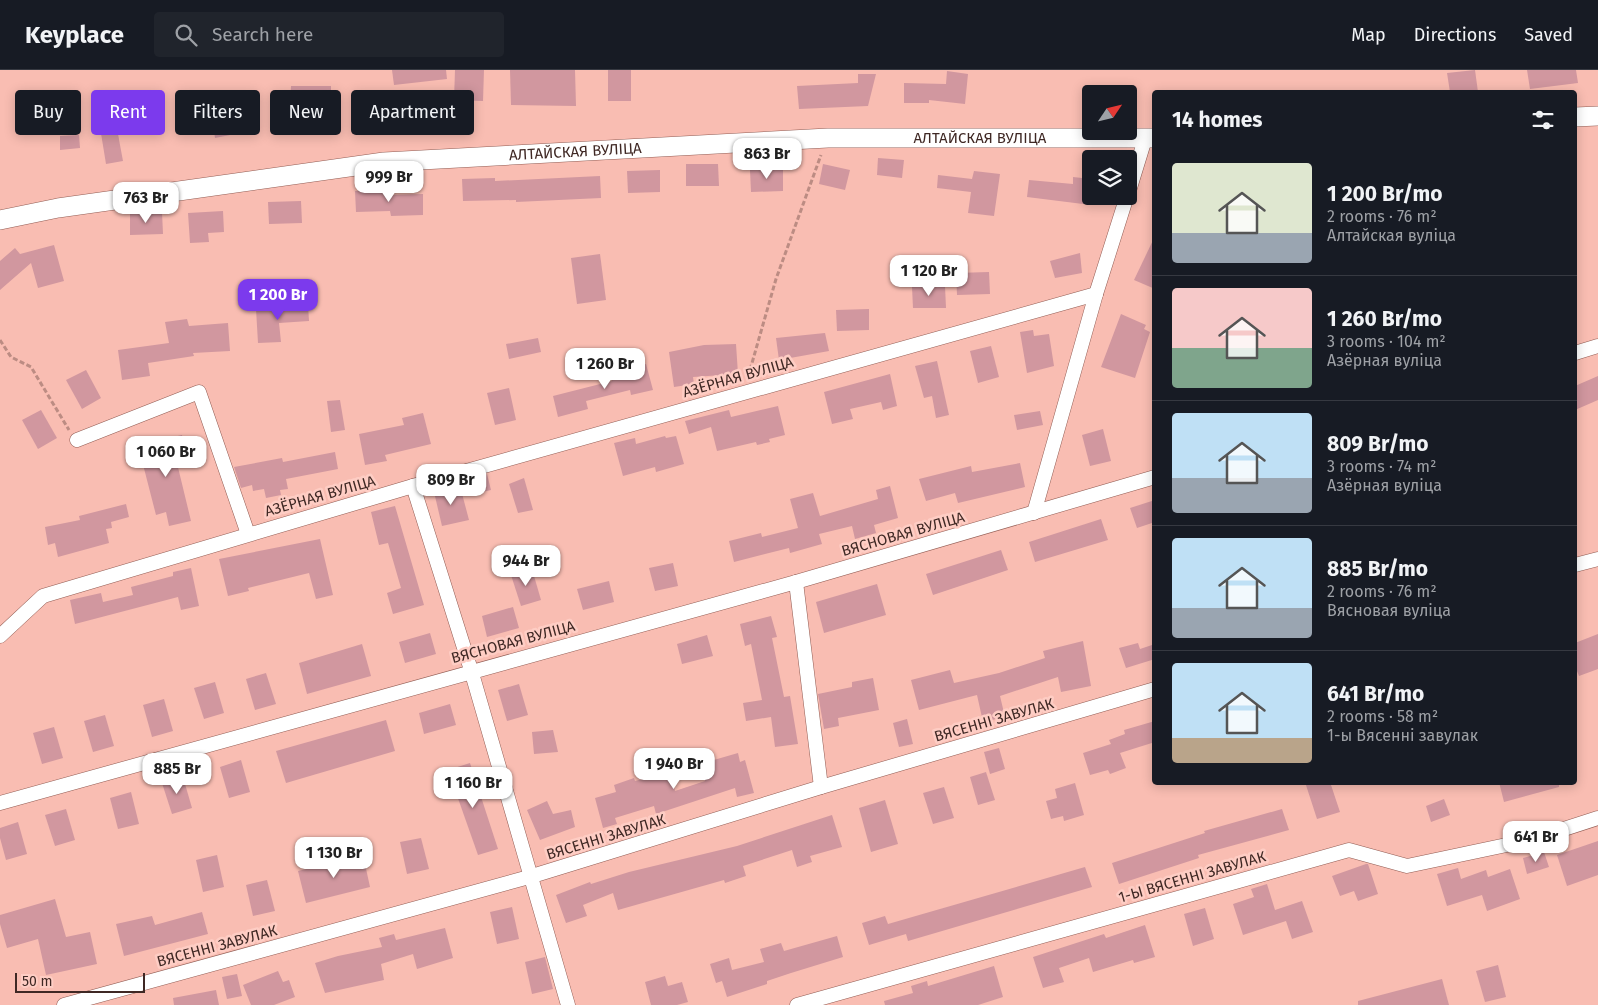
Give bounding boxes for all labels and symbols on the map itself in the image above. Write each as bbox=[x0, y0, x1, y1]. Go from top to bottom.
north arrow bbox=[1082, 85, 1138, 140]
street label: АЛТАЙСКАЯ ВУЛІЦА bbox=[914, 129, 1047, 147]
pin: 863 Br bbox=[726, 138, 808, 180]
street label: АЛТАЙСКАЯ ВУЛІЦА bbox=[508, 139, 642, 164]
pin: 999 Br bbox=[348, 160, 430, 203]
pin: 763 Br bbox=[105, 182, 187, 224]
pin: 1 120 Br bbox=[877, 254, 981, 297]
pin: 1 200 Br bbox=[226, 278, 330, 321]
pin: 1 260 Br bbox=[553, 348, 657, 390]
street label: АЗЁРНАЯ ВУЛІЦА bbox=[681, 352, 796, 401]
pin: 1 060 Br bbox=[114, 436, 218, 478]
pin: 809 Br bbox=[410, 464, 492, 506]
street label: АЗЁРНАЯ ВУЛІЦА bbox=[263, 471, 378, 520]
street label: ВЯСНОВАЯ ВУЛІЦА bbox=[839, 508, 967, 560]
pin: 944 Br bbox=[485, 544, 567, 587]
street label: ВЯСНОВАЯ ВУЛІЦА bbox=[449, 617, 577, 667]
street label: ВЯСЕННІ ЗАВУЛАК bbox=[932, 694, 1056, 746]
pin: 1 940 Br bbox=[622, 748, 726, 790]
pin: 885 Br bbox=[136, 752, 218, 795]
pin: 1 160 Br bbox=[421, 766, 525, 809]
street label: ВЯСЕННІ ЗАВУЛАК bbox=[544, 810, 668, 864]
pin: 641 Br bbox=[1495, 820, 1577, 863]
pin: 1 130 Br bbox=[282, 836, 386, 879]
street label: 1-Ы ВЯСЕННІ ЗАВУЛАК bbox=[1116, 847, 1268, 907]
street label: ВЯСЕННІ ЗАВУЛАК bbox=[155, 921, 279, 971]
scale bar bbox=[15, 970, 145, 993]

